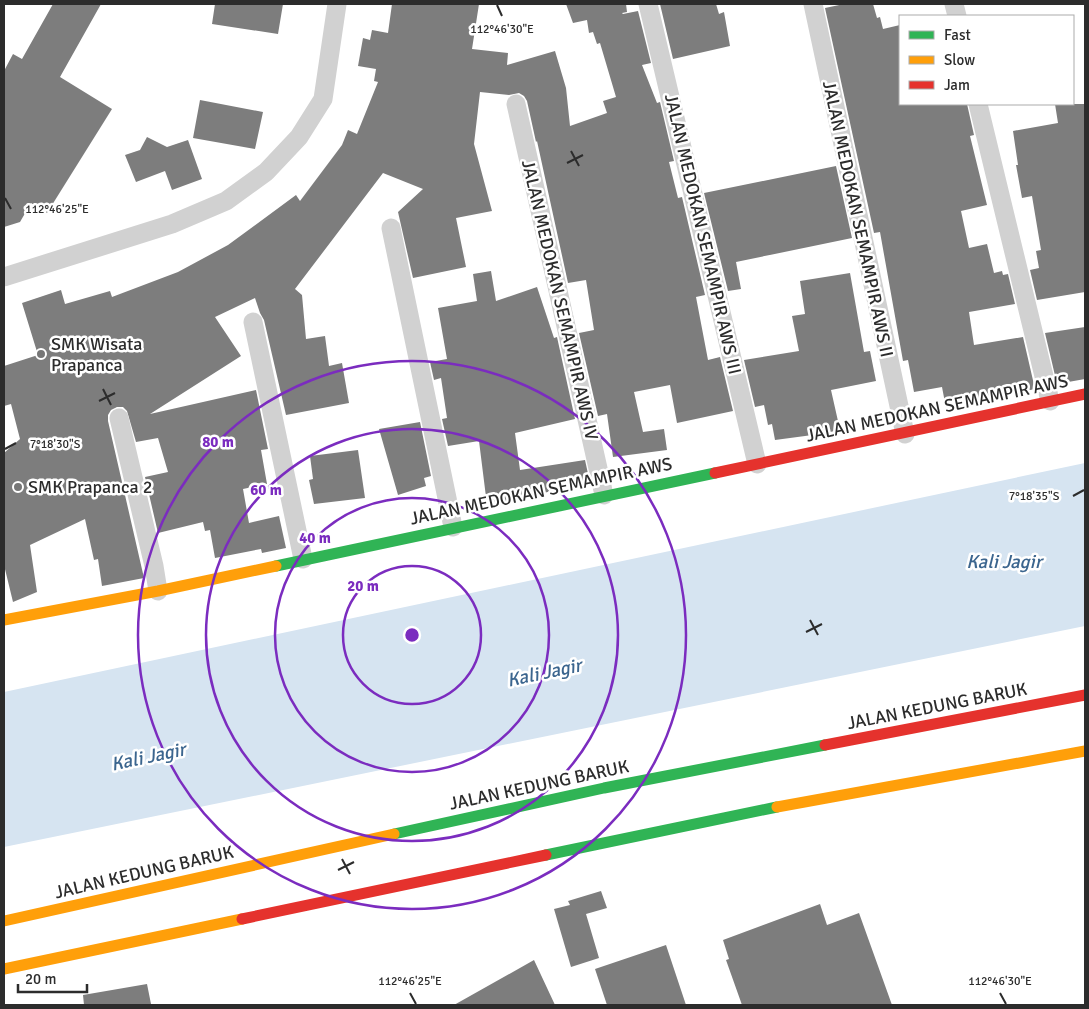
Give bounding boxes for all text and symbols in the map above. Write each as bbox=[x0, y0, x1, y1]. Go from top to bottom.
legend bbox=[899, 15, 1074, 105]
text: 112°46'30"E bbox=[470, 22, 534, 37]
text: Fast bbox=[944, 26, 971, 44]
text: Slow bbox=[944, 51, 975, 69]
text: Jam bbox=[944, 76, 970, 94]
street label: JALAN MEDOKAN SEMAMPIR AWS II bbox=[818, 79, 898, 359]
street label: JALAN MEDOKAN SEMAMPIR AWS III bbox=[660, 92, 746, 376]
street label: JALAN MEDOKAN SEMAMPIR AWS IV bbox=[517, 158, 603, 443]
text: 112°46'25"E bbox=[25, 202, 89, 217]
place label: SMK Wisata Prapanca bbox=[51, 333, 142, 376]
marker: SMK Wisata Prapanca bbox=[35, 348, 47, 360]
street label: JALAN MEDOKAN SEMAMPIR AWS bbox=[804, 369, 1070, 447]
text: 80 m bbox=[202, 433, 234, 451]
text: 7°18'30"S bbox=[30, 437, 81, 452]
street label: JALAN MEDOKAN SEMAMPIR AWS bbox=[408, 452, 674, 530]
place label: SMK Prapanca 2 bbox=[28, 476, 152, 498]
marker: SMK Prapanca 2 bbox=[12, 481, 24, 493]
text: 60 m bbox=[250, 481, 282, 499]
text: 7°18'35"S bbox=[1009, 489, 1060, 504]
text: 40 m bbox=[299, 529, 331, 547]
water label: Kali Jagir bbox=[966, 550, 1045, 574]
text: 20 m bbox=[347, 577, 379, 595]
centre of rings bbox=[403, 626, 421, 644]
water label: Kali Jagir bbox=[505, 653, 587, 693]
street label: JALAN KEDUNG BARUK bbox=[845, 678, 1029, 734]
water label: Kali Jagir bbox=[109, 737, 191, 777]
street label: JALAN KEDUNG BARUK bbox=[447, 755, 631, 815]
street label: JALAN KEDUNG BARUK bbox=[52, 841, 236, 903]
scale bar bbox=[18, 962, 86, 994]
text: 20 m bbox=[25, 970, 56, 988]
text: 112°46'25"E bbox=[378, 974, 442, 989]
text: 112°46'30"E bbox=[968, 974, 1032, 989]

